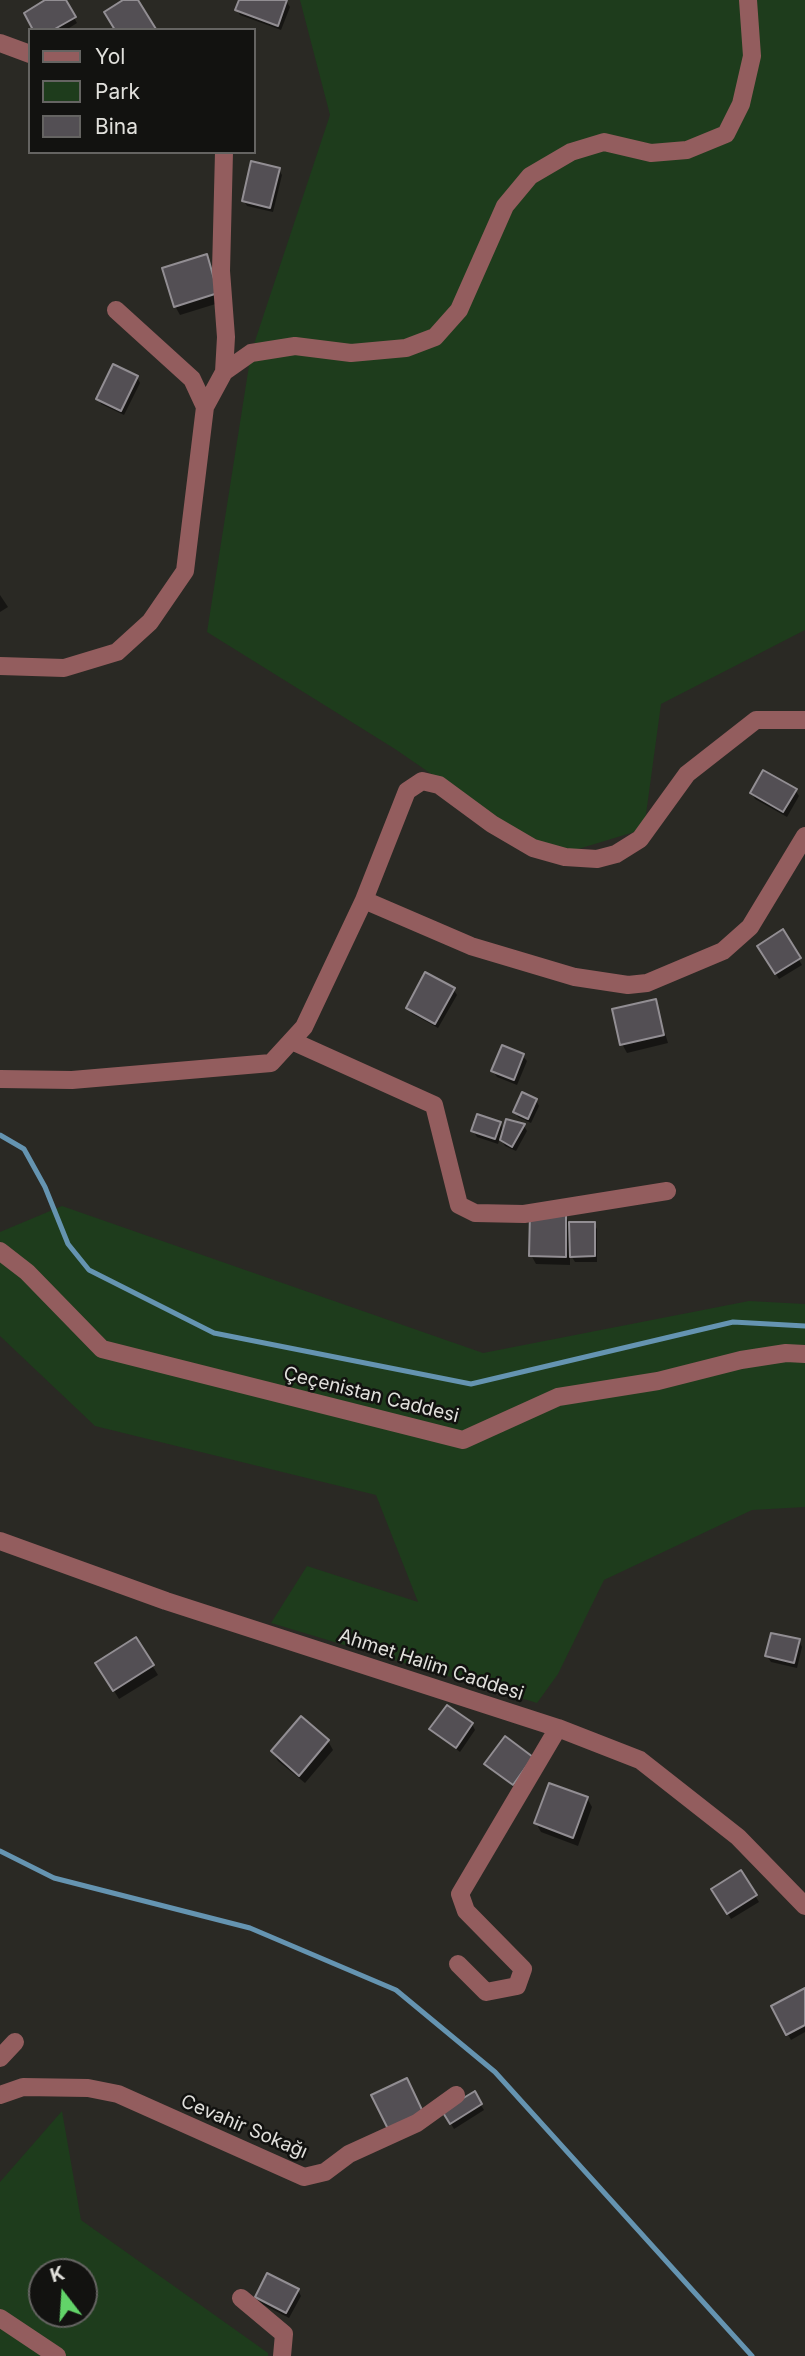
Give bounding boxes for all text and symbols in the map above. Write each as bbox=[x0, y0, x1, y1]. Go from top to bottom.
legend bbox=[28, 28, 256, 154]
text: Yol bbox=[95, 44, 125, 69]
text: Park bbox=[95, 79, 140, 104]
text: Bina bbox=[95, 114, 138, 139]
street label: Çeçenistan Caddesi bbox=[281, 1362, 461, 1428]
street label: Ahmet Halim Caddesi bbox=[336, 1624, 526, 1706]
street label: Cevahir Sokağı bbox=[177, 2090, 311, 2164]
north arrow bbox=[28, 2258, 98, 2328]
text: K bbox=[47, 2261, 67, 2287]

